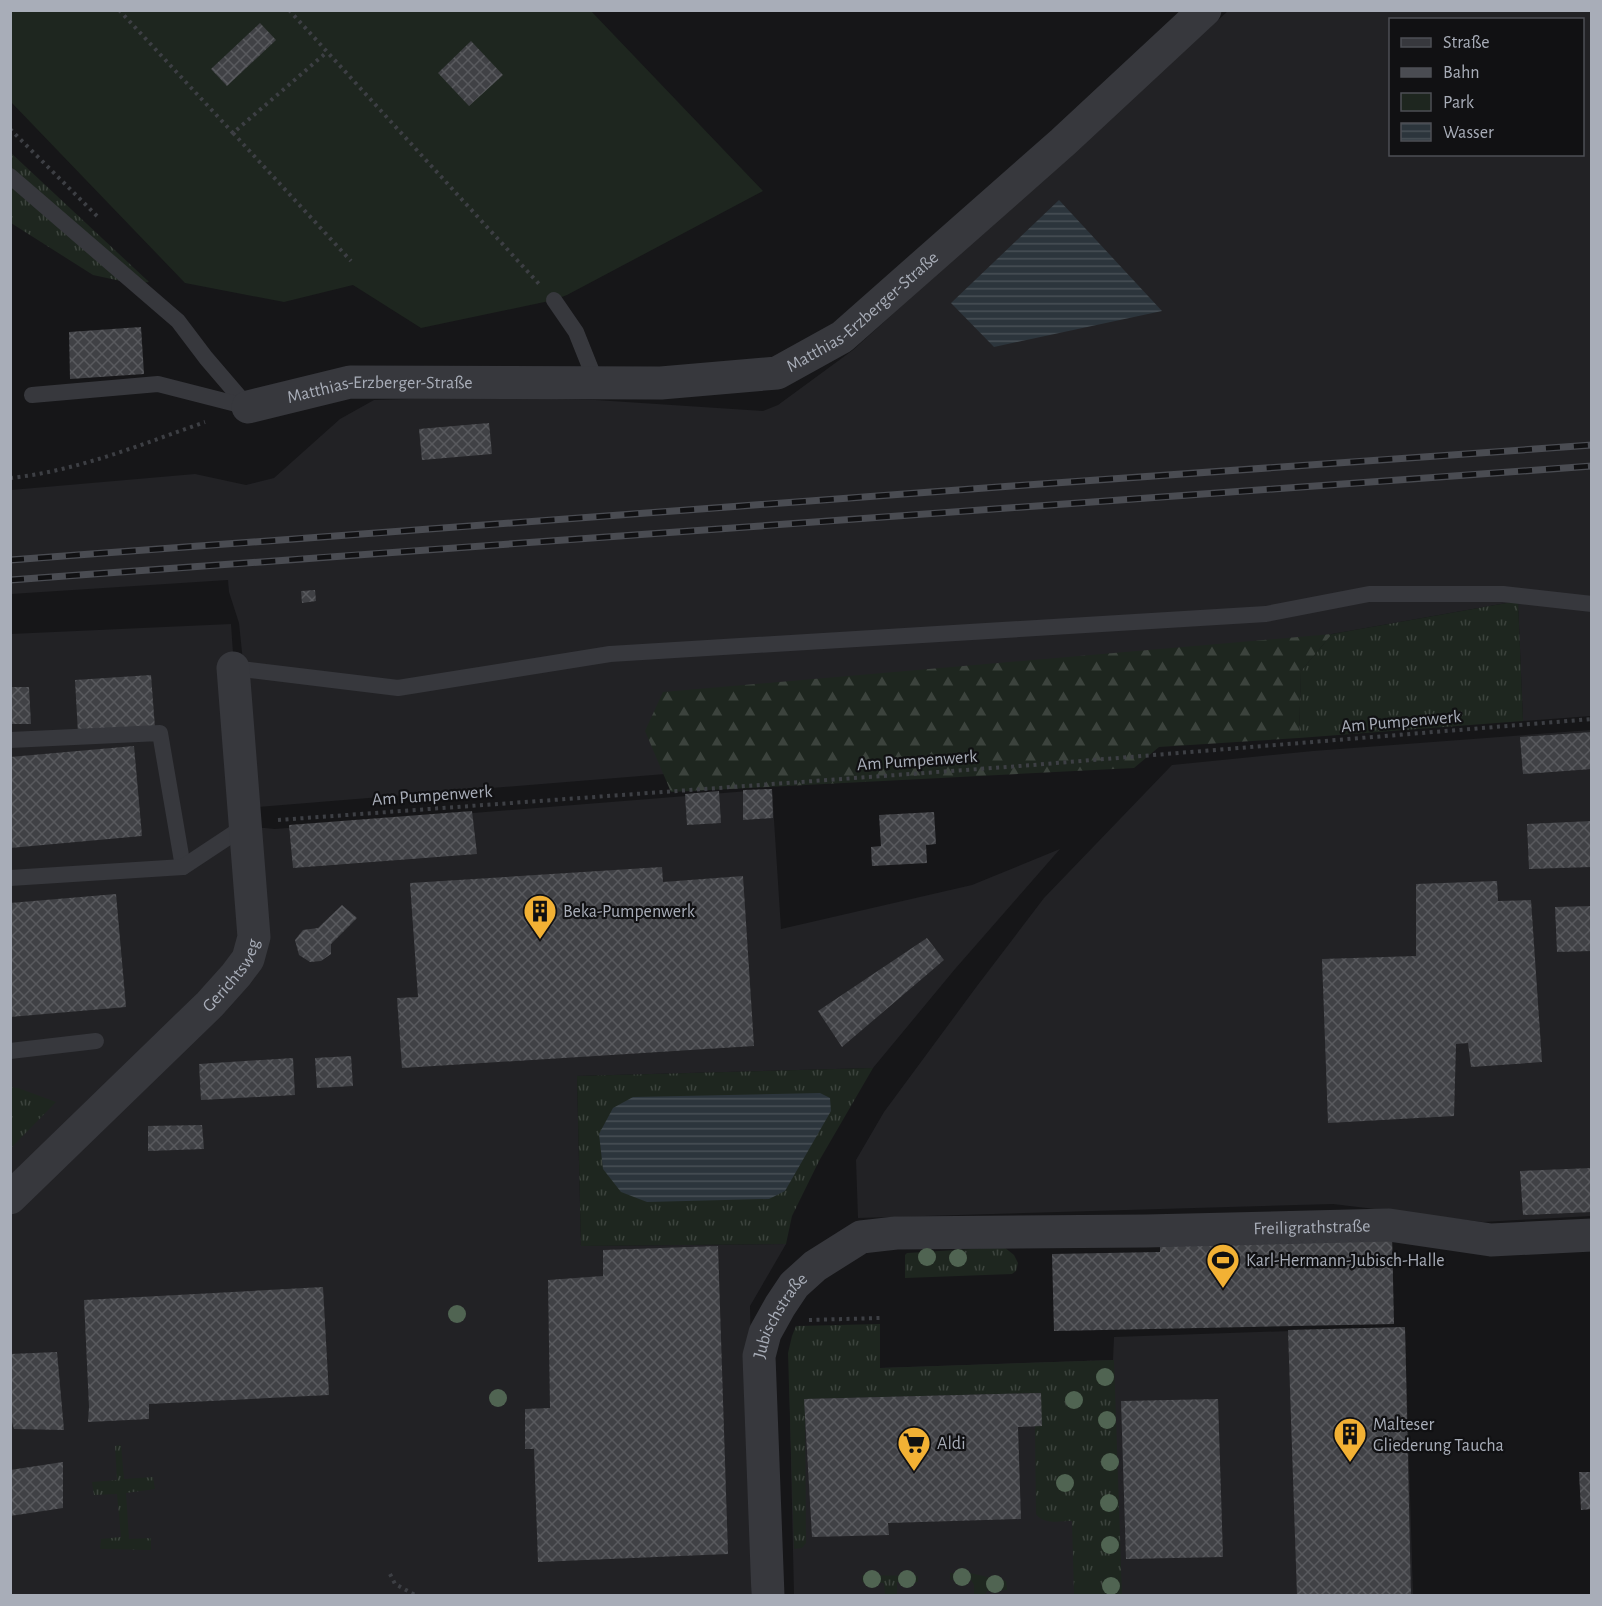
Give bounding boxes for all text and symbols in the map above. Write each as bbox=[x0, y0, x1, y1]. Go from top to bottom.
legend bbox=[1389, 18, 1584, 156]
text: Straße bbox=[1443, 34, 1489, 52]
text: Bahn bbox=[1443, 64, 1479, 82]
text: Park bbox=[1443, 94, 1475, 112]
text: Wasser bbox=[1443, 124, 1494, 142]
street label: Matthias-Erzberger-Straße bbox=[784, 248, 942, 376]
street label: Matthias-Erzberger-Straße bbox=[285, 374, 473, 407]
street label: Am Pumpenwerk bbox=[1340, 708, 1463, 736]
street label: Am Pumpenwerk bbox=[856, 748, 979, 774]
street label: Am Pumpenwerk bbox=[371, 783, 494, 809]
building icon: Beka-Pumpenwerk bbox=[522, 893, 558, 940]
place label: Beka-Pumpenwerk bbox=[563, 903, 696, 921]
street label: Gerichtsweg bbox=[199, 937, 263, 1016]
street label: Freiligrathstraße bbox=[1253, 1217, 1371, 1238]
sports icon: Karl-Hermann-Jubisch-Halle bbox=[1205, 1242, 1241, 1289]
place label: Karl-Hermann-Jubisch-Halle bbox=[1246, 1252, 1445, 1270]
street label: Jubischstraße bbox=[751, 1270, 811, 1361]
building icon: Malteser Gliederung Taucha bbox=[1332, 1416, 1368, 1463]
place label: Malteser Gliederung Taucha bbox=[1373, 1416, 1504, 1455]
supermarket icon: Aldi bbox=[896, 1425, 932, 1472]
place label: Aldi bbox=[937, 1435, 966, 1453]

